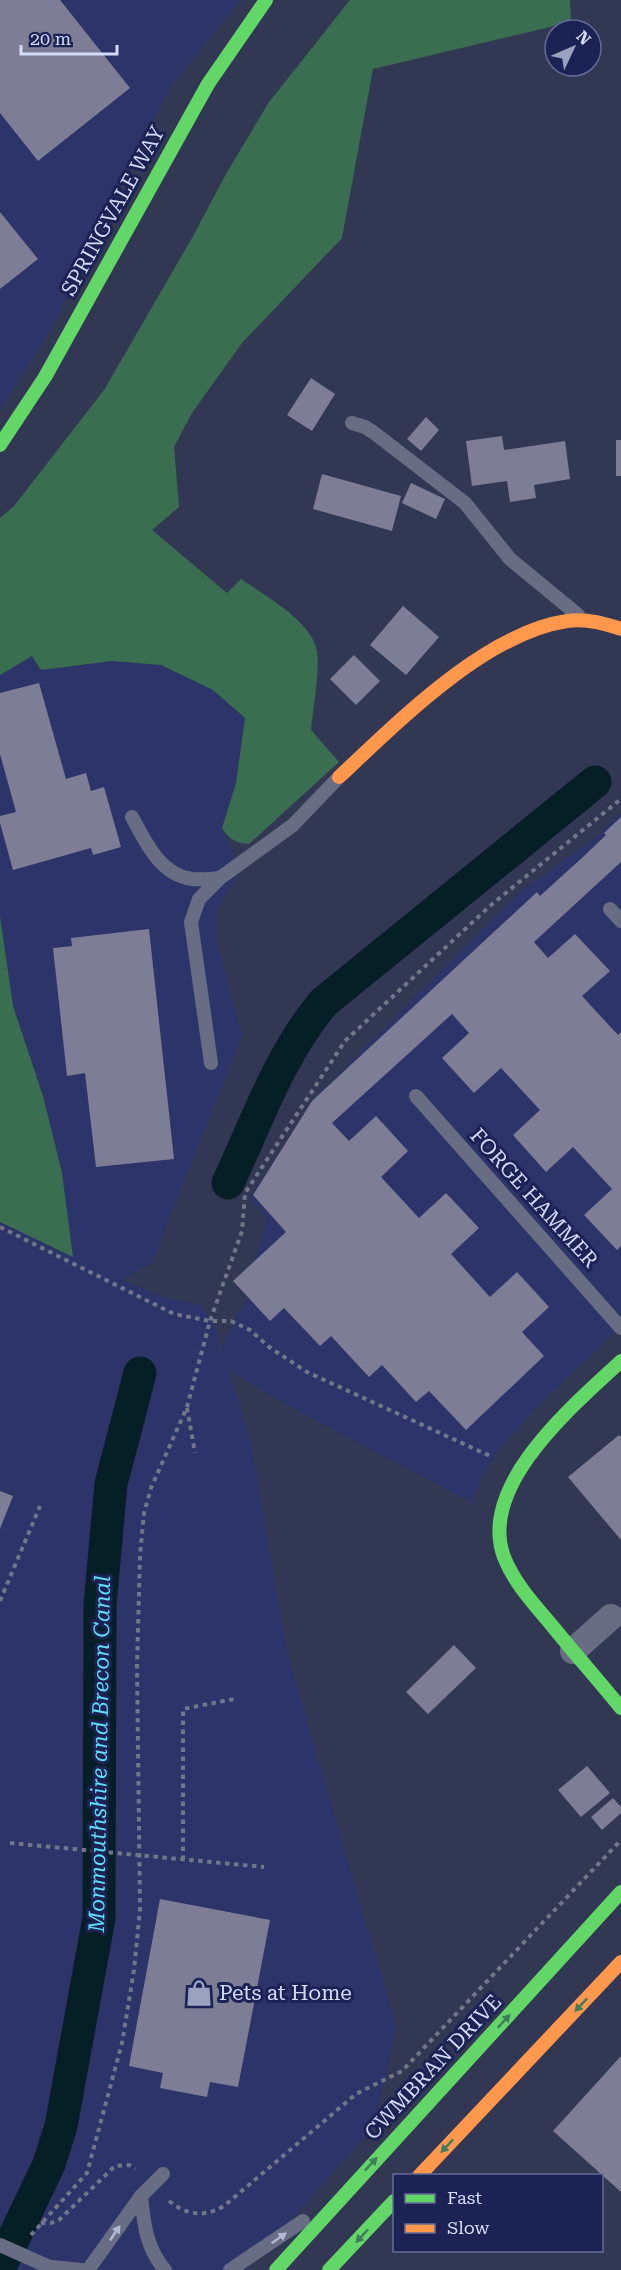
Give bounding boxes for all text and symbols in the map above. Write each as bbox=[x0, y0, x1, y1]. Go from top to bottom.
scale bar bbox=[21, 18, 117, 56]
north arrow bbox=[543, 18, 603, 78]
text: N bbox=[572, 27, 595, 49]
text: 20 m bbox=[30, 28, 71, 49]
street label: SPRINGVALE WAY bbox=[56, 121, 170, 300]
street label: FORGE HAMMER bbox=[465, 1123, 603, 1273]
water label: Monmouthshire and Brecon Canal bbox=[84, 1575, 115, 1934]
shop icon: Pets at Home bbox=[184, 1978, 214, 2008]
place label: Pets at Home bbox=[219, 1981, 352, 2005]
street label: CWMBRAN DRIVE bbox=[360, 1990, 506, 2144]
one-way arrow bbox=[574, 1997, 588, 2012]
one-way arrow bbox=[497, 2014, 510, 2029]
one-way arrow bbox=[440, 2139, 454, 2153]
one-way arrow bbox=[364, 2157, 377, 2172]
legend bbox=[393, 2174, 603, 2252]
text: Fast bbox=[447, 2187, 482, 2208]
text: Slow bbox=[447, 2217, 489, 2238]
one-way arrow bbox=[109, 2226, 121, 2242]
one-way arrow bbox=[355, 2228, 369, 2243]
one-way arrow bbox=[270, 2232, 286, 2244]

